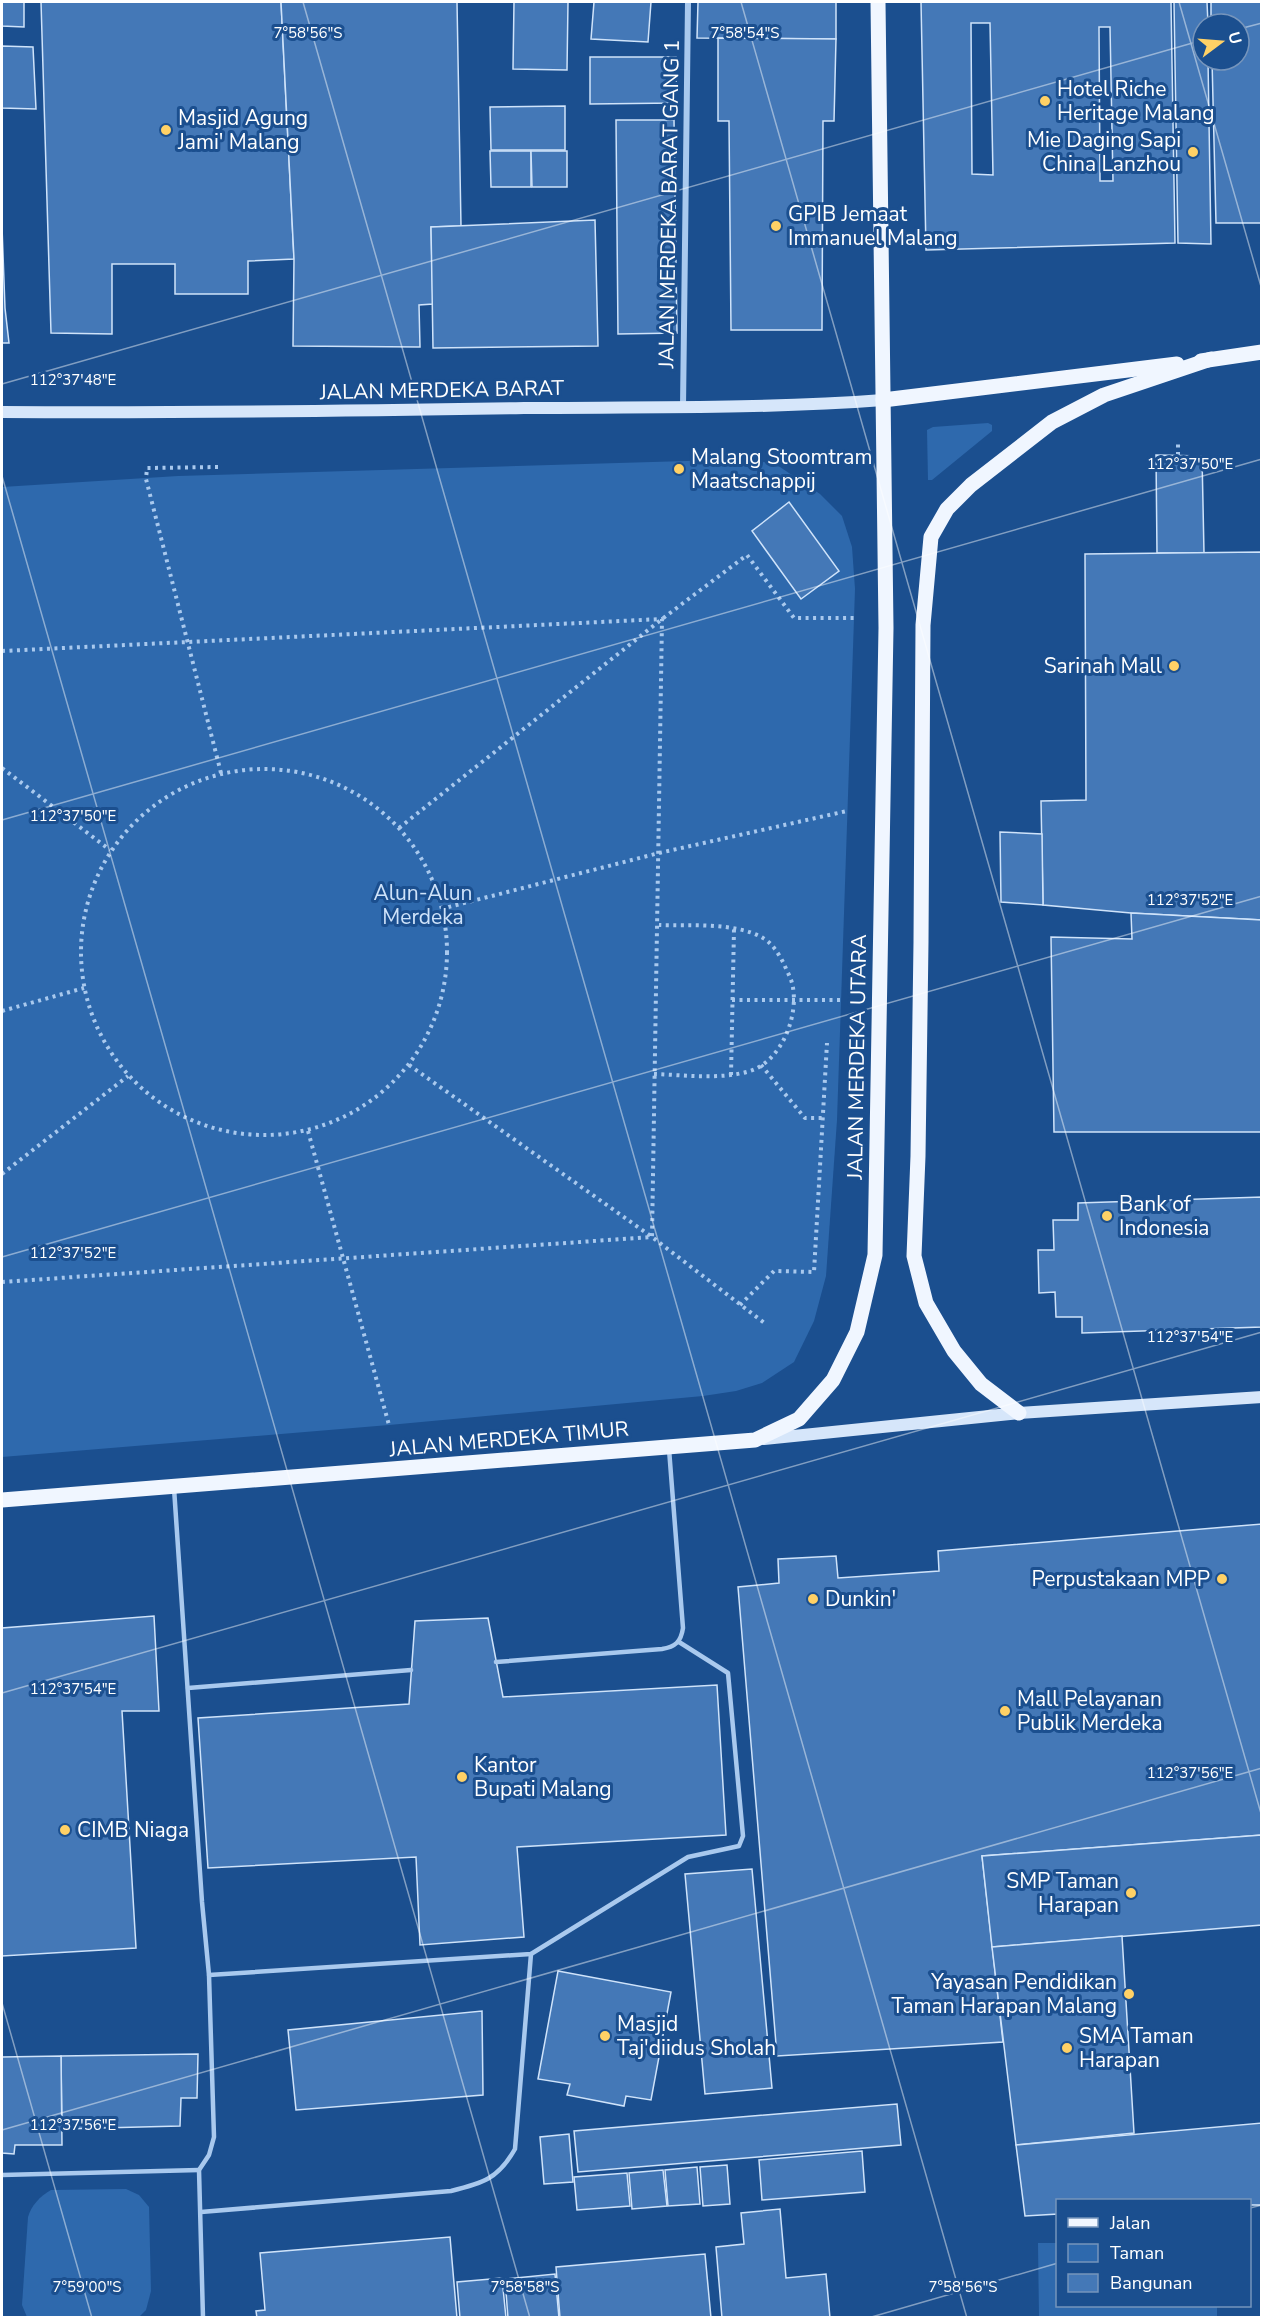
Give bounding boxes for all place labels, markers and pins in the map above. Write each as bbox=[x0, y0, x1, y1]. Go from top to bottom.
place label: Hotel Riche Heritage Malang bbox=[1057, 75, 1215, 127]
marker: Hotel Riche Heritage Malang bbox=[1038, 94, 1052, 108]
place label: Masjid Agung Jami' Malang bbox=[177, 104, 308, 156]
marker: Masjid Agung Jami' Malang bbox=[159, 123, 173, 137]
place label: Mie Daging Sapi China Lanzhou bbox=[1027, 126, 1181, 178]
marker: Mie Daging Sapi China Lanzhou bbox=[1186, 145, 1200, 159]
place label: GPIB Jemaat Immanuel Malang bbox=[788, 200, 958, 252]
marker: GPIB Jemaat Immanuel Malang bbox=[769, 219, 783, 233]
place label: Malang Stoomtram Maatschappij bbox=[691, 443, 872, 495]
marker: Malang Stoomtram Maatschappij bbox=[672, 462, 686, 476]
place label: Sarinah Mall bbox=[1044, 652, 1163, 680]
marker: Sarinah Mall bbox=[1167, 659, 1181, 673]
place label: Bank of Indonesia bbox=[1119, 1190, 1209, 1242]
marker: Bank of Indonesia bbox=[1100, 1209, 1114, 1223]
place label: Perpustakaan MPP bbox=[1031, 1565, 1210, 1593]
marker: Perpustakaan MPP bbox=[1215, 1572, 1229, 1586]
place label: Dunkin' bbox=[825, 1585, 896, 1613]
marker: Dunkin' bbox=[806, 1592, 820, 1606]
place label: Mall Pelayanan Publik Merdeka bbox=[1017, 1685, 1163, 1737]
marker: Mall Pelayanan Publik Merdeka bbox=[998, 1704, 1012, 1718]
place label: Kantor Bupati Malang bbox=[474, 1751, 612, 1803]
marker: Kantor Bupati Malang bbox=[455, 1770, 469, 1784]
place label: CIMB Niaga bbox=[77, 1816, 189, 1844]
marker: CIMB Niaga bbox=[58, 1823, 72, 1837]
place label: SMP Taman Harapan bbox=[1006, 1867, 1119, 1919]
marker: SMP Taman Harapan bbox=[1124, 1886, 1138, 1900]
place label: Yayasan Pendidikan Taman Harapan Malang bbox=[891, 1968, 1117, 2020]
marker: Yayasan Pendidikan Taman Harapan Malang bbox=[1122, 1987, 1136, 2001]
place label: Masjid Taj'diidus Sholah bbox=[617, 2010, 776, 2062]
place label: SMA Taman Harapan bbox=[1079, 2022, 1194, 2074]
marker: Masjid Taj'diidus Sholah bbox=[598, 2029, 612, 2043]
marker: SMA Taman Harapan bbox=[1060, 2041, 1074, 2055]

